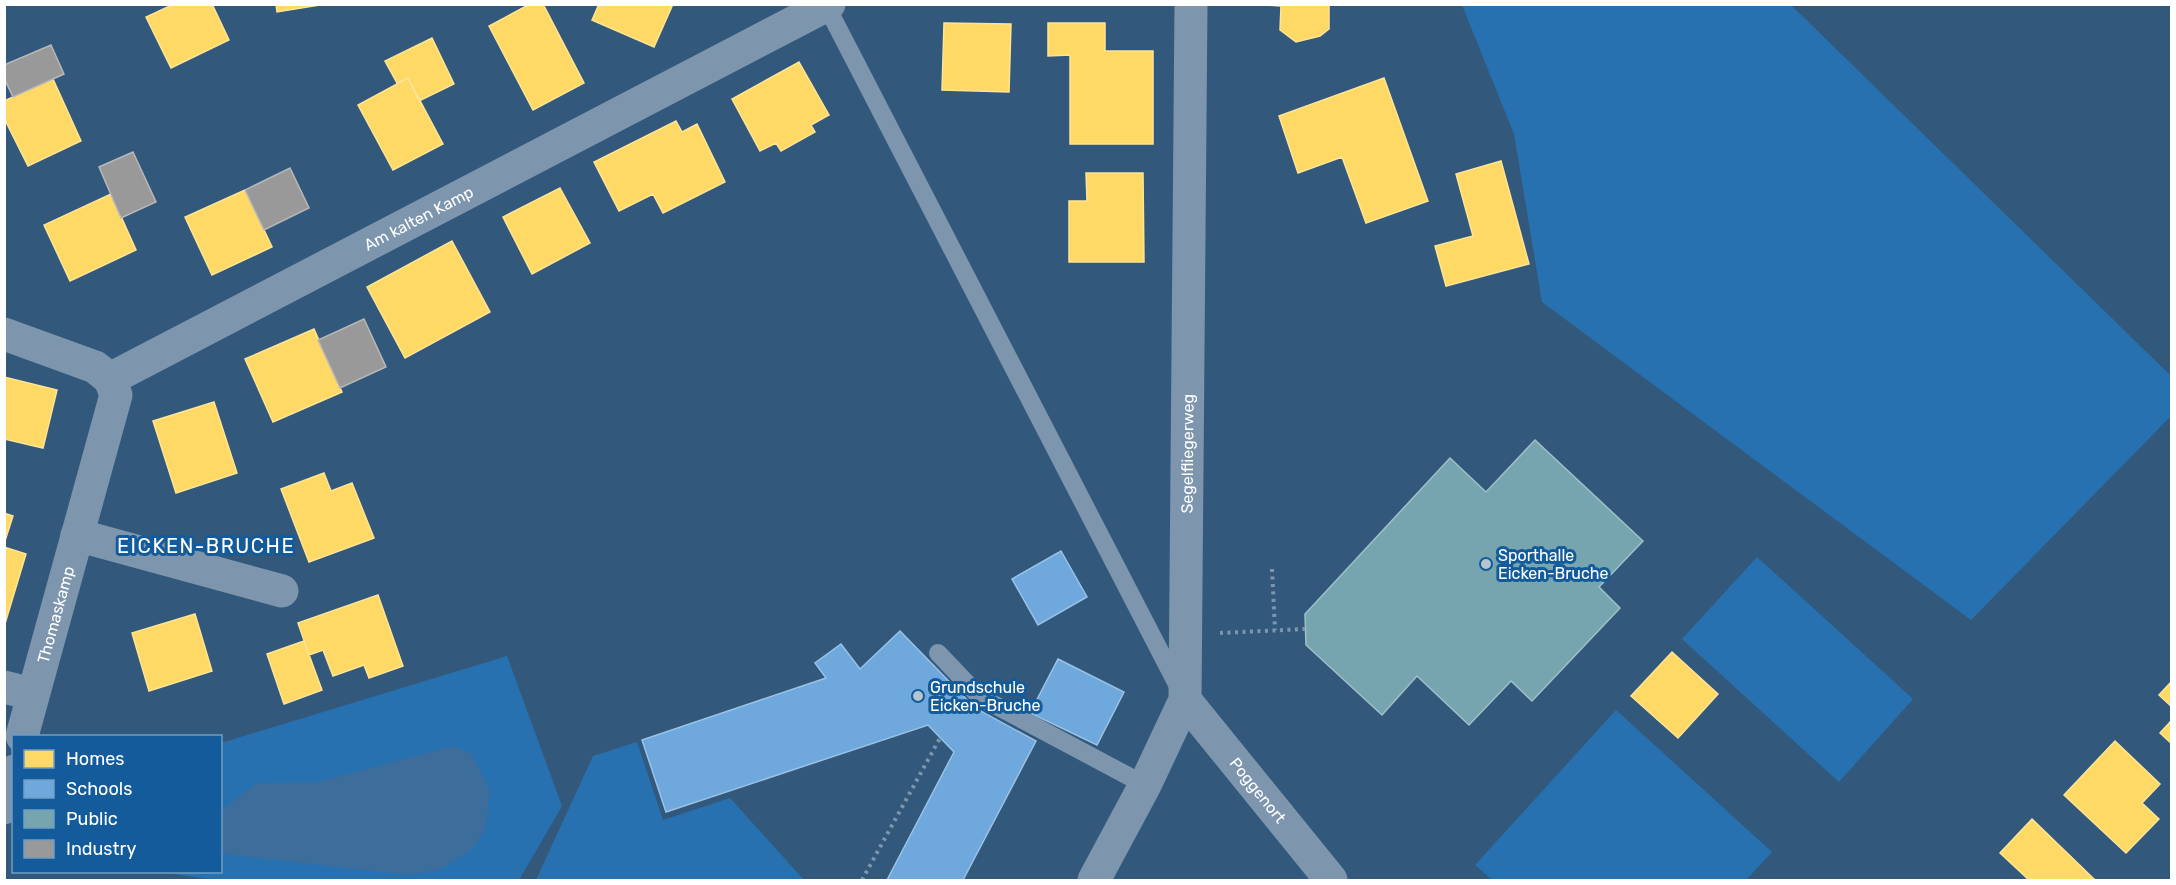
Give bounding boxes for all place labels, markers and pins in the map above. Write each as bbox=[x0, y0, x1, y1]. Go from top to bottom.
place label: Sporthalle Eicken-Bruche bbox=[1498, 546, 1609, 583]
marker: Sporthalle Eicken-Bruche bbox=[1479, 557, 1493, 571]
place label: Grundschule Eicken-Bruche bbox=[930, 678, 1041, 715]
marker: Grundschule Eicken-Bruche bbox=[911, 689, 925, 703]

